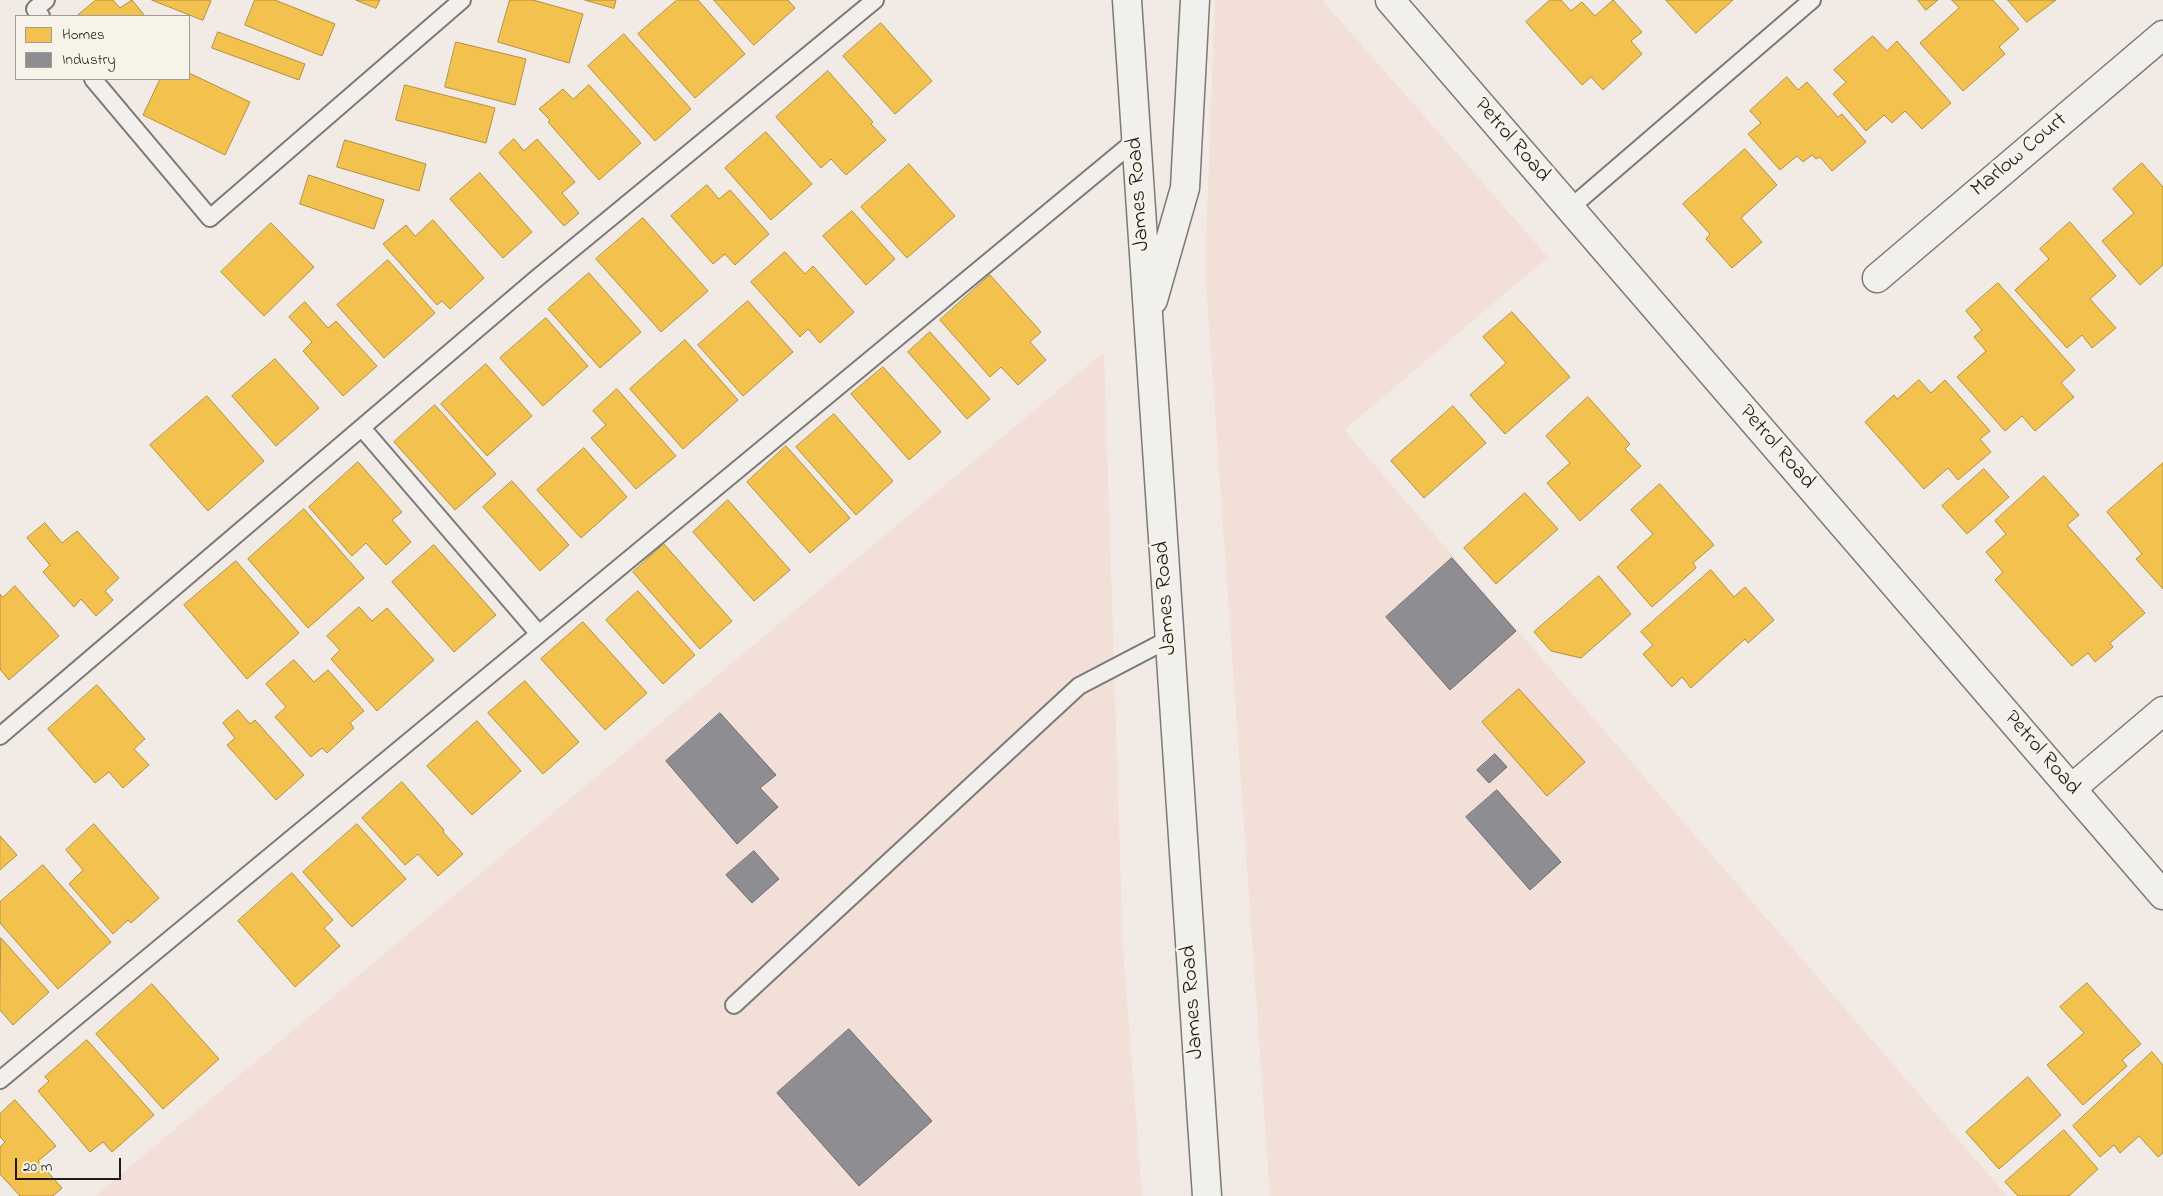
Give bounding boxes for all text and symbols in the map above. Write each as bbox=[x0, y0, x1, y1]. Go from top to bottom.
legend bbox=[15, 15, 190, 80]
text: Homes bbox=[62, 24, 105, 46]
text: Industry bbox=[62, 49, 116, 71]
street label: Petrol Road bbox=[1467, 93, 1555, 189]
street label: Marlow Court bbox=[1967, 108, 2073, 204]
street label: James Road bbox=[1123, 136, 1157, 252]
street label: Petrol Road bbox=[1732, 400, 1820, 496]
street label: James Road bbox=[1150, 540, 1184, 656]
street label: Petrol Road bbox=[1997, 706, 2085, 802]
street label: James Road bbox=[1177, 944, 1211, 1060]
scale bar bbox=[18, 1148, 124, 1180]
text: 20 m bbox=[23, 1156, 52, 1178]

